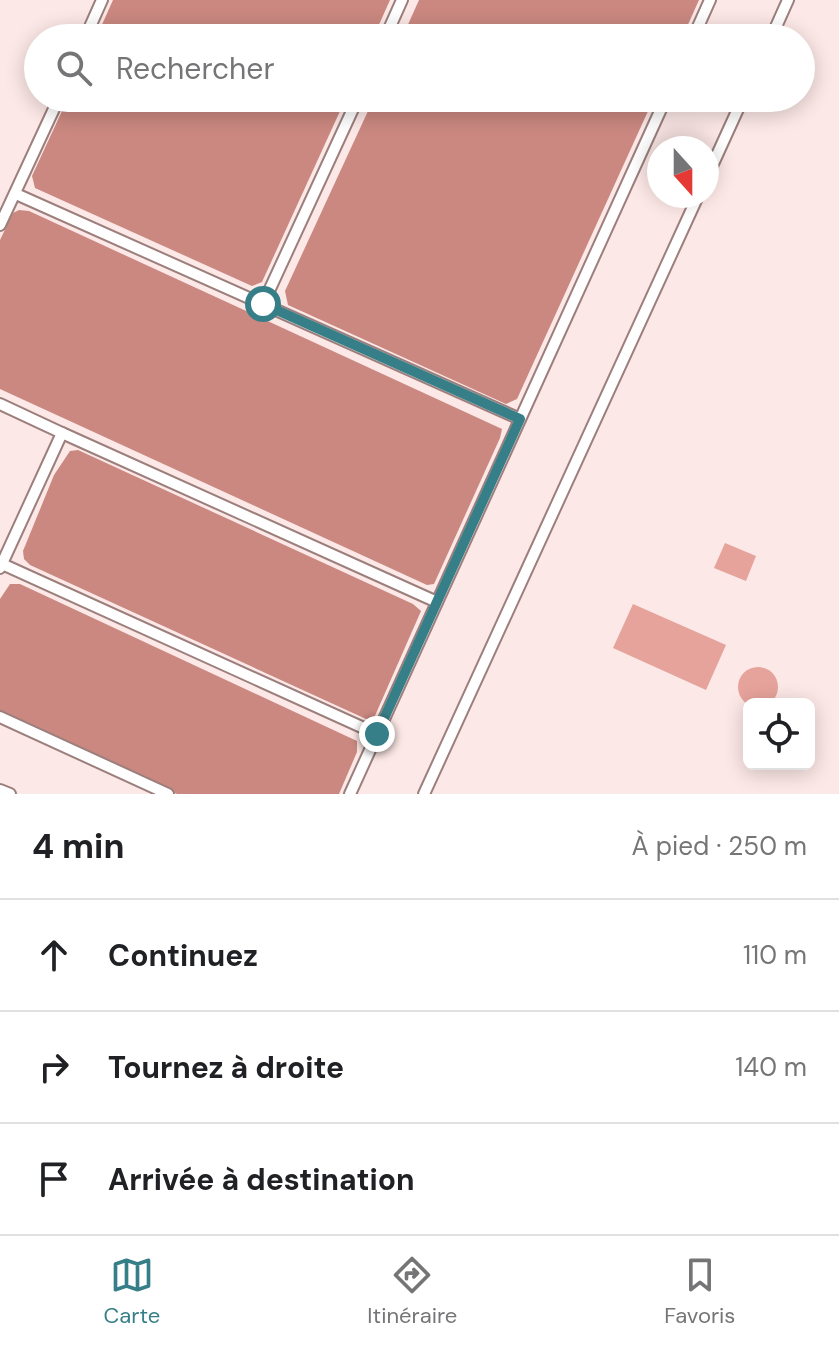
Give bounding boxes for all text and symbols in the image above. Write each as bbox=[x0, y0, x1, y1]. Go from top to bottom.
search box bbox=[24, 24, 815, 112]
icon: search bbox=[52, 46, 96, 90]
text: Rechercher bbox=[116, 49, 275, 88]
north arrow bbox=[647, 136, 719, 208]
route start bbox=[245, 286, 281, 322]
map controls bbox=[743, 698, 815, 770]
button: locate bbox=[743, 698, 815, 770]
route end bbox=[359, 716, 395, 752]
text: 4 min bbox=[32, 824, 124, 869]
text: À pied · 250 m bbox=[632, 829, 807, 863]
icon: ahead bbox=[32, 933, 76, 977]
text: Continuez bbox=[108, 936, 258, 975]
text: 110 m bbox=[743, 938, 807, 972]
icon: right bbox=[32, 1045, 76, 1089]
text: Tournez à droite bbox=[108, 1048, 344, 1087]
text: 140 m bbox=[735, 1050, 807, 1084]
icon: arrive bbox=[32, 1157, 76, 1201]
text: Arrivée à destination bbox=[108, 1160, 414, 1199]
tab: Carte bbox=[104, 1253, 160, 1330]
tab: Itinéraire bbox=[367, 1253, 457, 1330]
tab: Favoris bbox=[664, 1253, 735, 1330]

